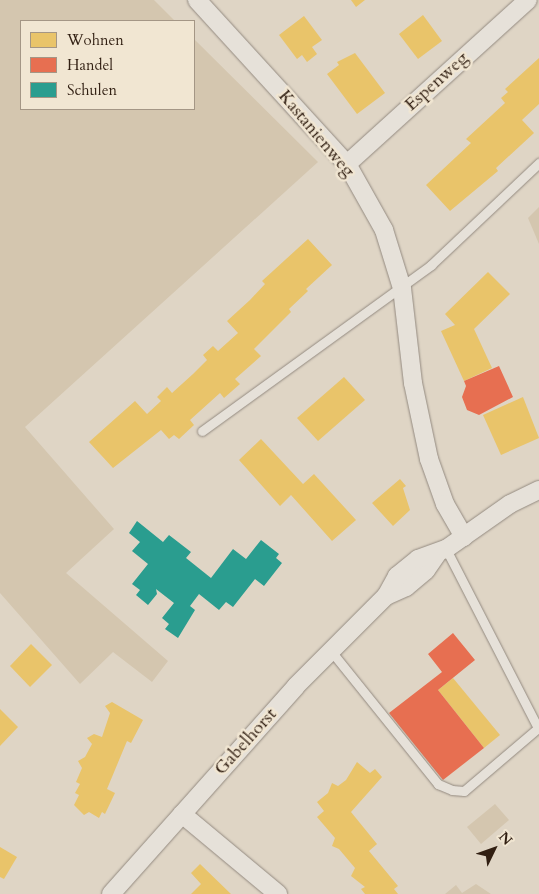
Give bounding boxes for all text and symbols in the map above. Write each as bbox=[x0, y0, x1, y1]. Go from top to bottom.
legend bbox=[20, 20, 195, 110]
text: Wohnen bbox=[67, 30, 124, 50]
street label: Espenweg bbox=[401, 48, 473, 116]
text: Handel bbox=[67, 55, 113, 75]
text: Schulen bbox=[67, 80, 117, 100]
street label: Kastanienweg bbox=[273, 86, 359, 182]
street label: Gabelhorst bbox=[210, 704, 282, 780]
north arrow bbox=[469, 824, 519, 874]
text: N bbox=[494, 828, 517, 850]

